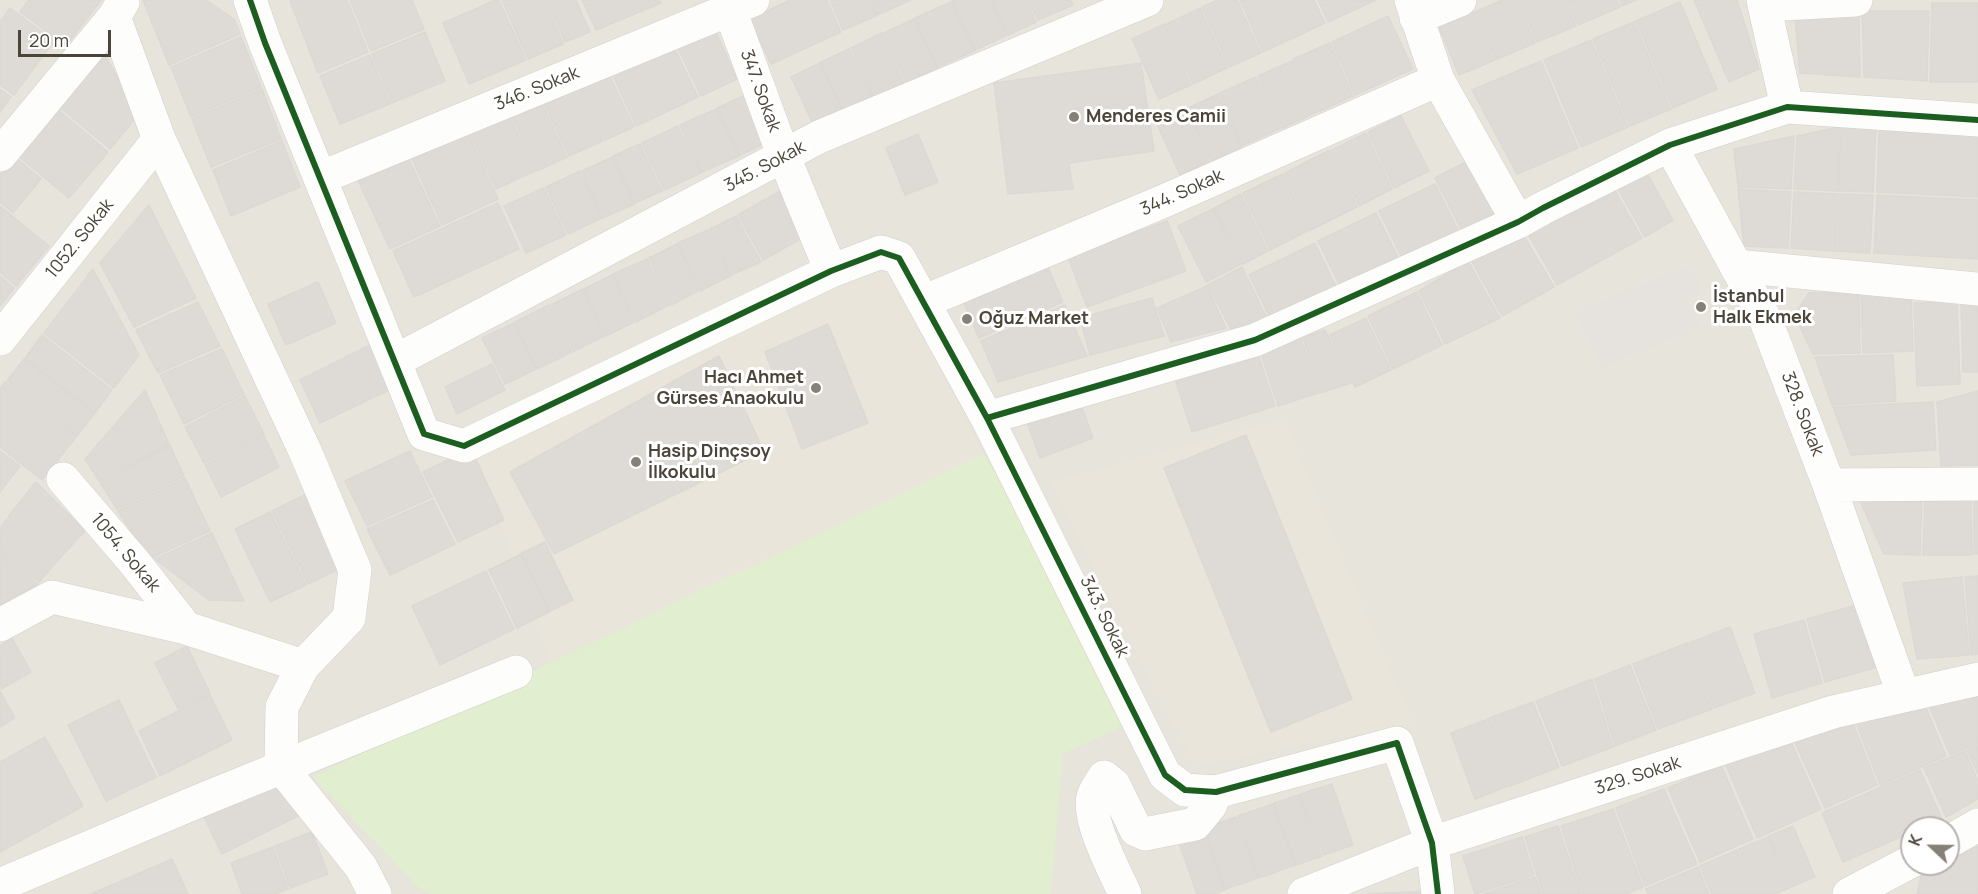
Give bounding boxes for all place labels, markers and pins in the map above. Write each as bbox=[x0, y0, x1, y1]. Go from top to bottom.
place label: Menderes Camii bbox=[1086, 106, 1226, 128]
marker: Menderes Camii bbox=[1067, 110, 1081, 124]
place label: İstanbul Halk Ekmek bbox=[1713, 286, 1811, 328]
marker: İstanbul Halk Ekmek bbox=[1694, 300, 1708, 314]
place label: Oğuz Market bbox=[979, 308, 1089, 330]
marker: Oğuz Market bbox=[960, 312, 974, 326]
place label: Hacı Ahmet Gürses Anaokulu bbox=[657, 367, 804, 410]
marker: Hacı Ahmet Gürses Anaokulu bbox=[809, 381, 823, 395]
place label: Hasip Dinçsoy İlkokulu bbox=[648, 441, 771, 484]
marker: Hasip Dinçsoy İlkokulu bbox=[629, 455, 643, 469]

